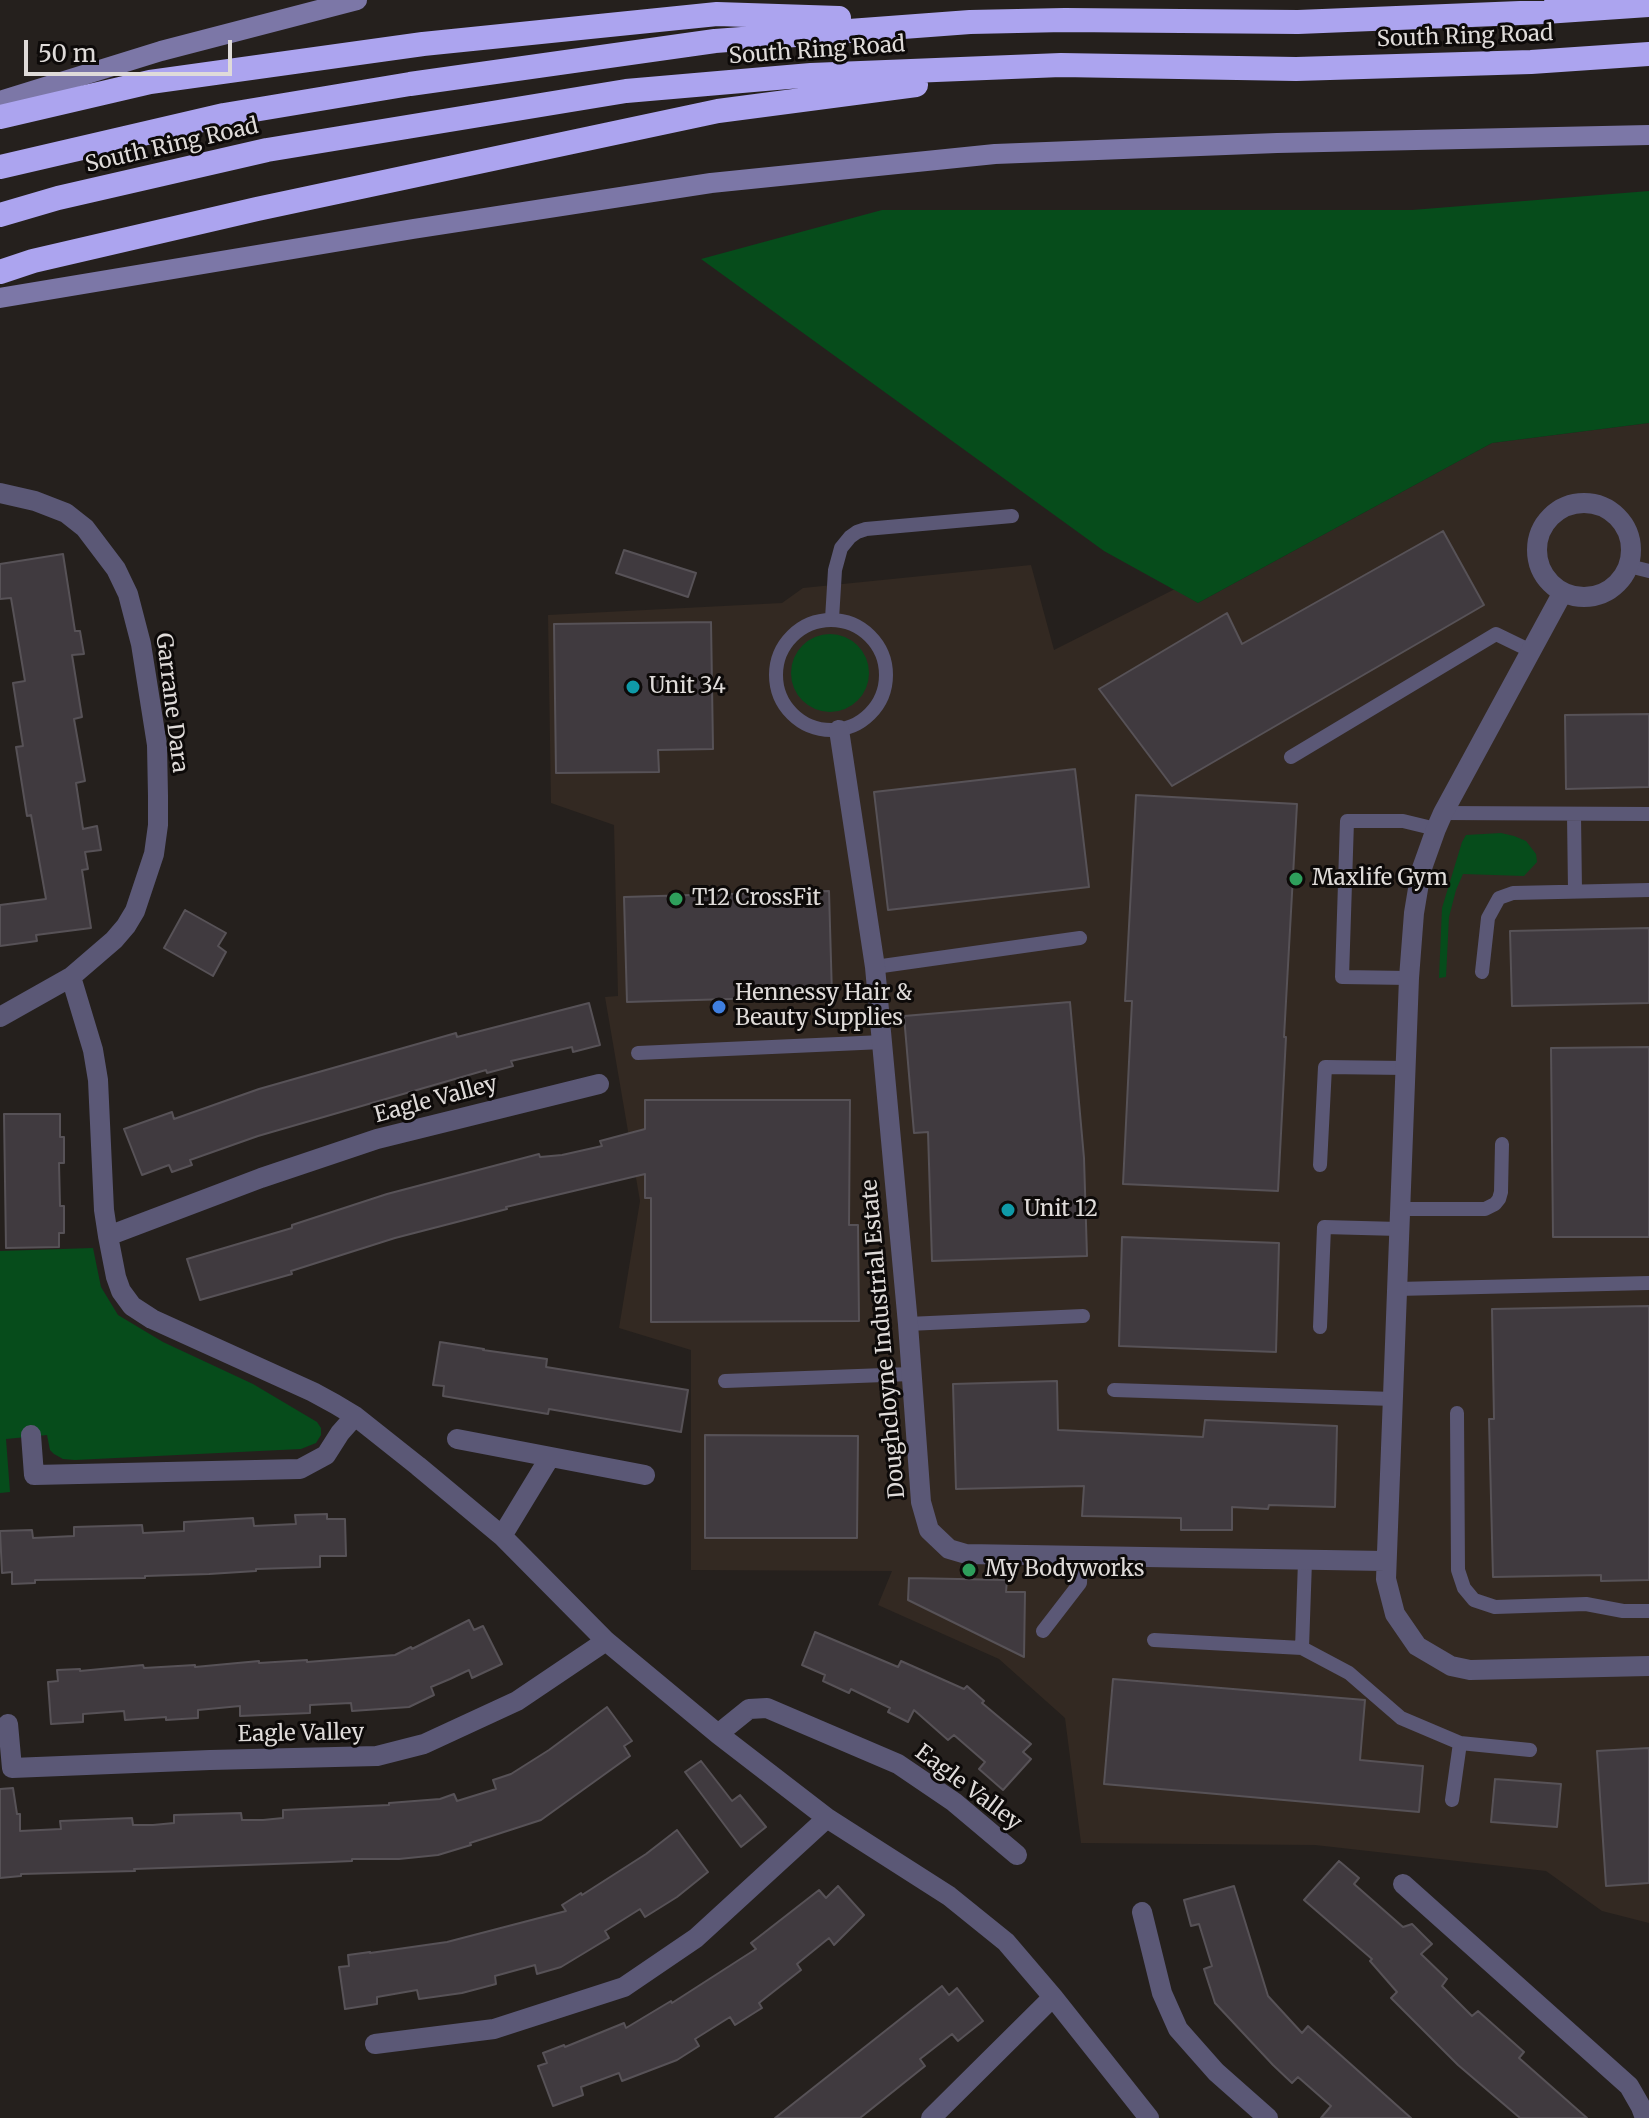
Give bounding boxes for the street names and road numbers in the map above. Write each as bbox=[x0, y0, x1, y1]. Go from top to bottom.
street label: South Ring Road bbox=[1376, 21, 1554, 53]
street label: South Ring Road bbox=[728, 32, 906, 70]
street label: South Ring Road bbox=[83, 113, 261, 179]
street label: Garrane Dara bbox=[149, 632, 193, 774]
street label: Eagle Valley bbox=[371, 1071, 501, 1129]
street label: Doughcloyne Industrial Estate bbox=[857, 1178, 911, 1500]
street label: Eagle Valley bbox=[238, 1720, 364, 1748]
street label: Eagle Valley bbox=[910, 1739, 1026, 1837]

